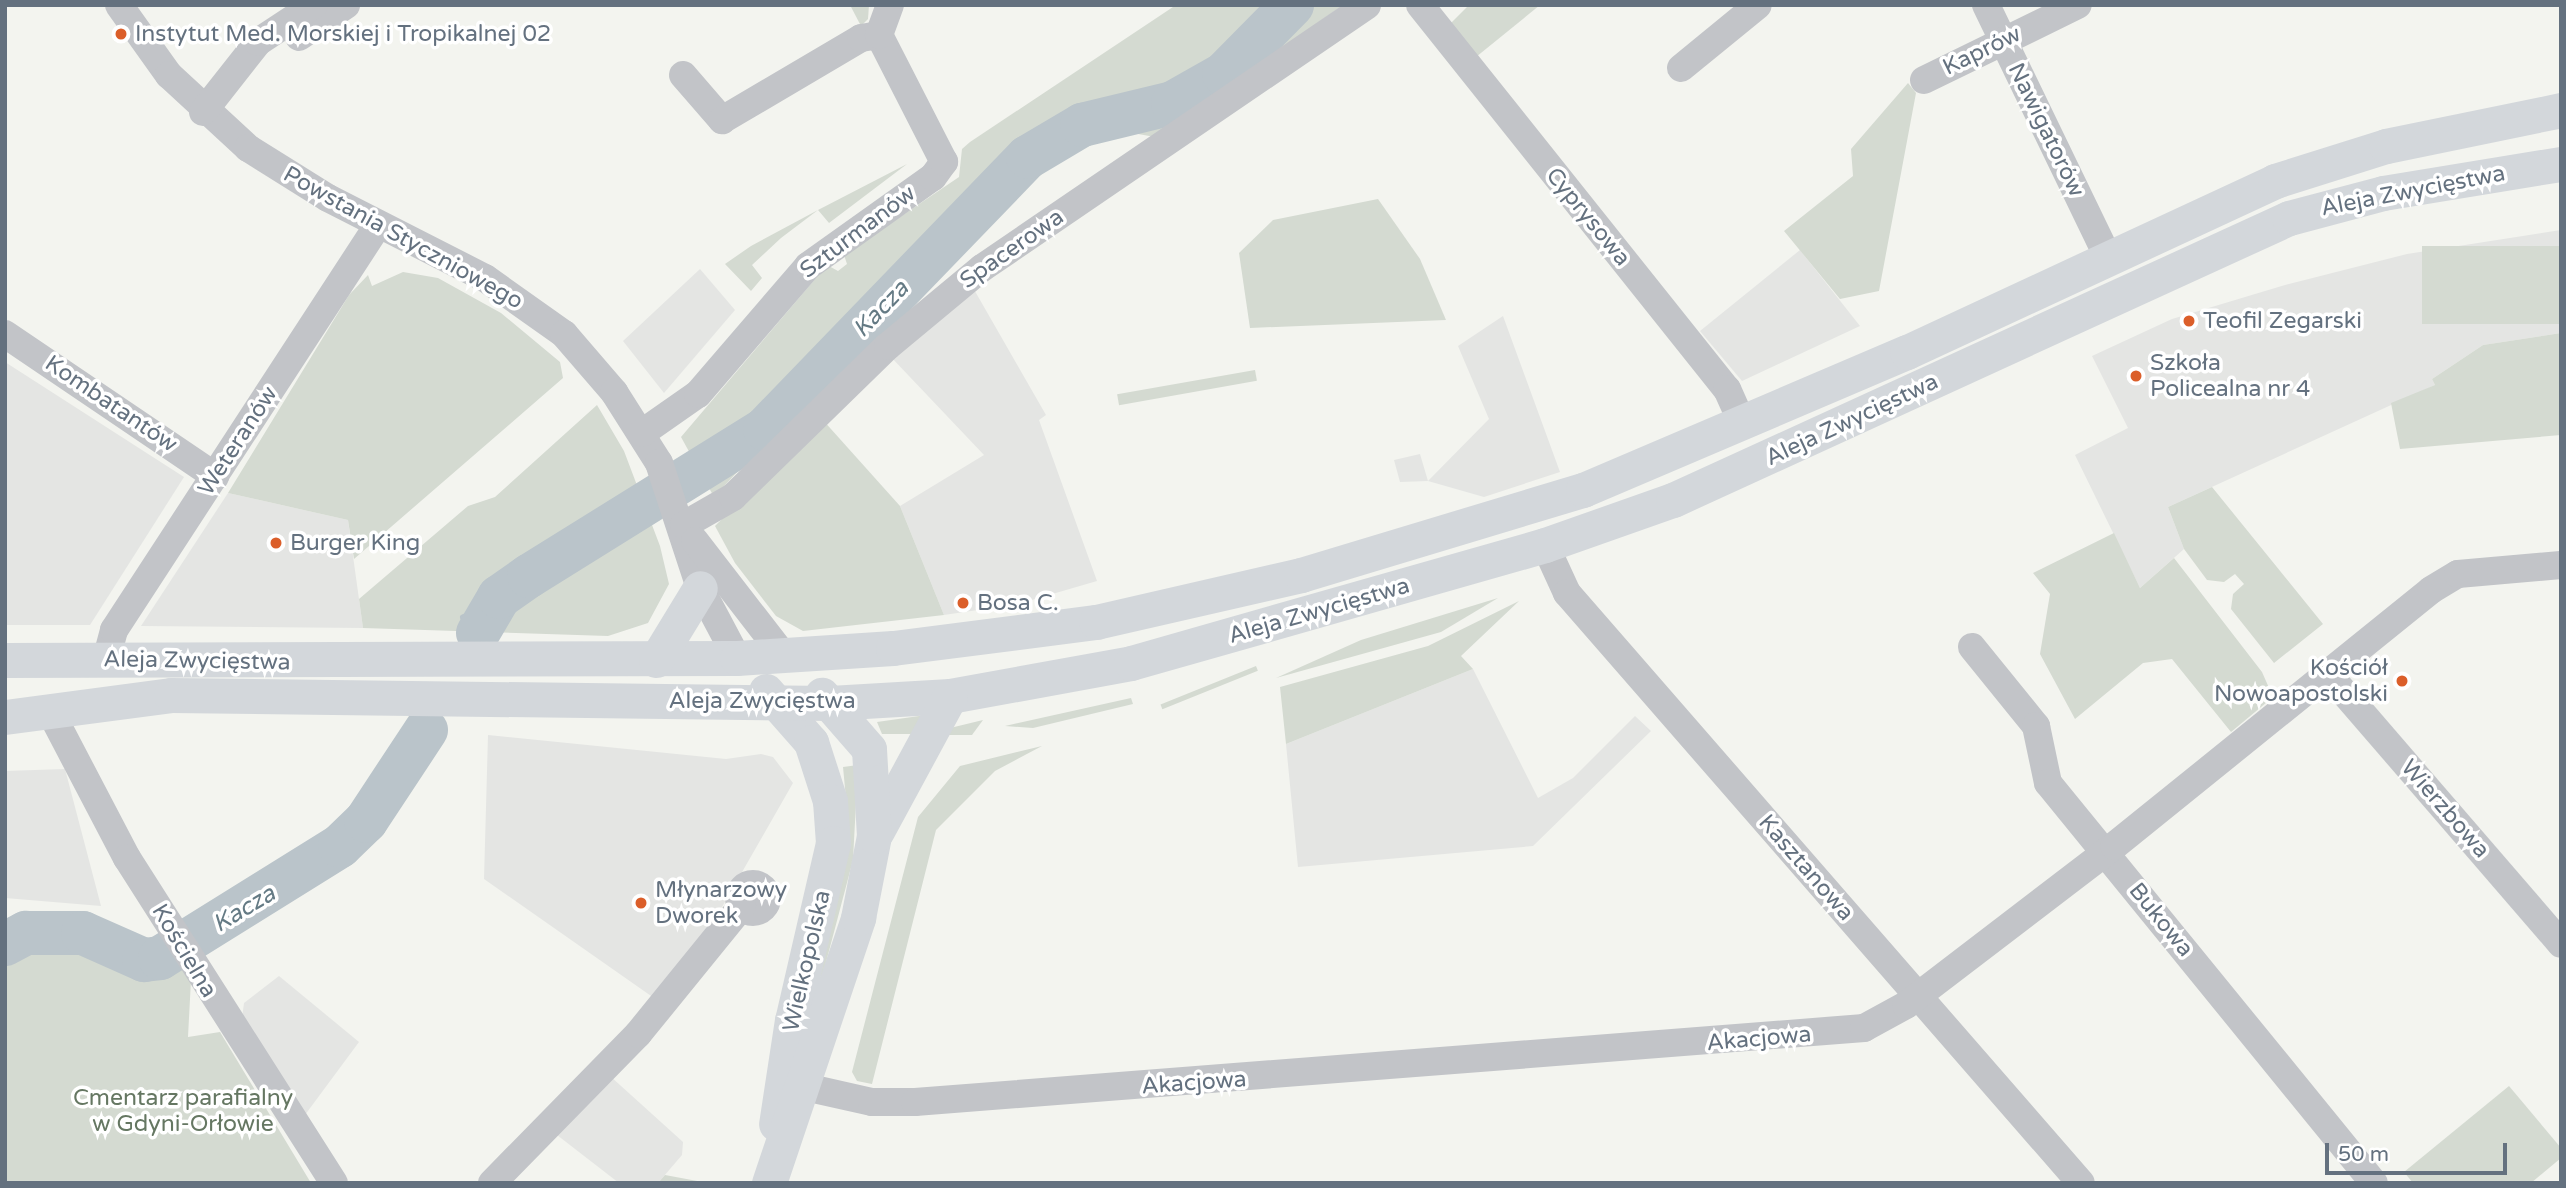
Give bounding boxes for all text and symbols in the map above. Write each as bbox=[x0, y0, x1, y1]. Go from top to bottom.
place label: Instytut Med. Morskiej i Tropikalnej 02 bbox=[135, 20, 551, 48]
street label: Kaprów bbox=[1938, 20, 2026, 82]
marker: Instytut Med. Morskiej i Tropikalnej 02 bbox=[113, 26, 129, 42]
street label: Nawigatorów bbox=[2002, 59, 2090, 201]
street label: Aleja Zwycięstwa bbox=[2318, 160, 2508, 222]
street label: Powstania Styczniowego bbox=[278, 161, 528, 315]
street label: Cyprysowa bbox=[1540, 162, 1636, 272]
street label: Szturmanów bbox=[795, 180, 921, 284]
street label: Spacerowa bbox=[955, 203, 1069, 295]
water label: Kacza bbox=[847, 275, 915, 343]
place label: Teofil Zegarski bbox=[2203, 307, 2362, 335]
marker: Teofil Zegarski bbox=[2181, 313, 2197, 329]
place label: Szkoła Policealna nr 4 bbox=[2150, 349, 2311, 403]
street label: Kombatantów bbox=[40, 350, 182, 458]
street label: Aleja Zwycięstwa bbox=[1761, 368, 1943, 472]
marker: Szkoła Policealna nr 4 bbox=[2128, 368, 2144, 384]
street label: Weteranów bbox=[192, 381, 284, 501]
place label: Burger King bbox=[290, 529, 420, 557]
marker: Burger King bbox=[268, 535, 284, 551]
street label: Aleja Zwycięstwa bbox=[1225, 572, 1413, 650]
place label: Bosa C. bbox=[977, 589, 1059, 617]
marker: Bosa C. bbox=[955, 595, 971, 611]
street label: Aleja Zwycięstwa bbox=[103, 646, 291, 676]
place label: Kościół Nowoapostolski bbox=[2214, 654, 2388, 708]
marker: Kościół Nowoapostolski bbox=[2394, 673, 2410, 689]
street label: Aleja Zwycięstwa bbox=[668, 687, 856, 715]
street label: Wierzbowa bbox=[2395, 754, 2495, 864]
street label: Kasztanowa bbox=[1752, 809, 1860, 927]
place label: Młynarzowy Dworek bbox=[655, 876, 787, 930]
street label: Bukowa bbox=[2123, 878, 2199, 962]
water label: Kacza bbox=[208, 879, 280, 939]
street label: Wielkopolska bbox=[777, 888, 837, 1034]
marker: Młynarzowy Dworek bbox=[633, 895, 649, 911]
street label: Kościelna bbox=[145, 899, 223, 1003]
street label: Akacjowa bbox=[1705, 1021, 1813, 1057]
street label: Akacjowa bbox=[1141, 1066, 1247, 1100]
park label: Cmentarz parafialny w Gdyni-Orłowie bbox=[73, 1084, 293, 1138]
scale bar bbox=[2328, 1128, 2510, 1172]
text: 50 m bbox=[2338, 1142, 2389, 1167]

